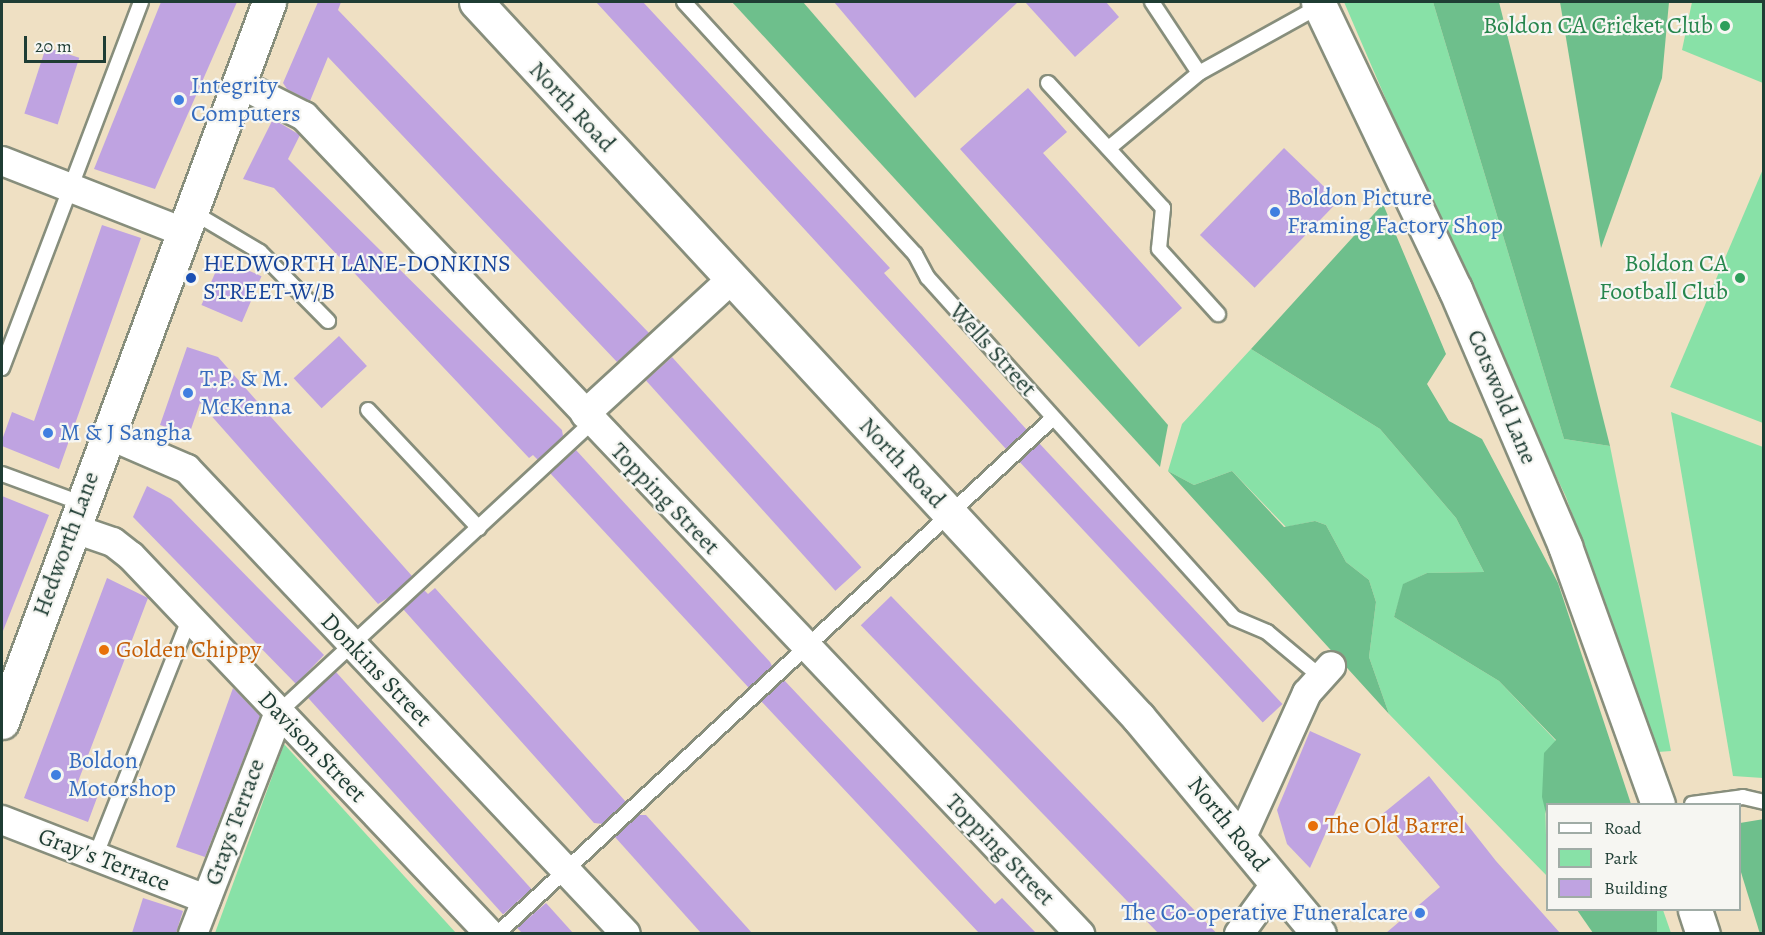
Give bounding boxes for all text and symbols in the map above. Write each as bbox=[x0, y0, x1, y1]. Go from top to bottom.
place label: Boldon CA Cricket Club bbox=[1483, 12, 1713, 40]
marker: Boldon CA Cricket Club bbox=[1718, 19, 1732, 33]
scale bar bbox=[27, 24, 110, 62]
text: 20 m bbox=[35, 34, 72, 58]
street label: North Road bbox=[523, 56, 621, 158]
place label: Integrity Computers bbox=[191, 72, 301, 128]
marker: Integrity Computers bbox=[172, 93, 186, 107]
place label: Boldon Picture Framing Factory Shop bbox=[1287, 184, 1503, 240]
marker: Boldon Picture Framing Factory Shop bbox=[1268, 205, 1282, 219]
place label: HEDWORTH LANE-DONKINS STREET-W/B bbox=[203, 250, 511, 306]
place label: Boldon CA Football Club bbox=[1599, 250, 1728, 306]
marker: HEDWORTH LANE-DONKINS STREET-W/B bbox=[184, 271, 198, 285]
marker: Boldon CA Football Club bbox=[1733, 271, 1747, 285]
street label: Wells Street bbox=[943, 297, 1043, 403]
street label: Cotswold Lane bbox=[1461, 325, 1543, 469]
place label: T.P. & M. McKenna bbox=[200, 365, 292, 421]
marker: T.P. & M. McKenna bbox=[181, 386, 195, 400]
street label: North Road bbox=[853, 412, 951, 514]
place label: M & J Sangha bbox=[60, 419, 192, 447]
marker: M & J Sangha bbox=[41, 426, 55, 440]
street label: Topping Street bbox=[604, 437, 726, 561]
street label: Hedworth Lane bbox=[27, 468, 105, 620]
street label: Donkins Street bbox=[315, 607, 437, 733]
place label: Golden Chippy bbox=[116, 636, 261, 664]
marker: Golden Chippy bbox=[97, 643, 111, 657]
street label: Davison Street bbox=[252, 685, 372, 809]
place label: Boldon Motorshop bbox=[68, 747, 176, 803]
street label: Grays Terrace bbox=[199, 755, 271, 889]
marker: Boldon Motorshop bbox=[49, 768, 63, 782]
street label: North Road bbox=[1181, 771, 1275, 877]
street label: Topping Street bbox=[939, 788, 1061, 912]
legend bbox=[1546, 803, 1741, 911]
place label: The Old Barrel bbox=[1325, 812, 1465, 840]
text: Road bbox=[1604, 816, 1641, 840]
marker: The Old Barrel bbox=[1306, 819, 1320, 833]
street label: Gray's Terrace bbox=[34, 822, 174, 898]
text: Park bbox=[1604, 846, 1638, 870]
text: Building bbox=[1604, 876, 1668, 900]
place label: The Co-operative Funeralcare bbox=[1121, 899, 1408, 927]
marker: The Co-operative Funeralcare bbox=[1413, 906, 1427, 920]

